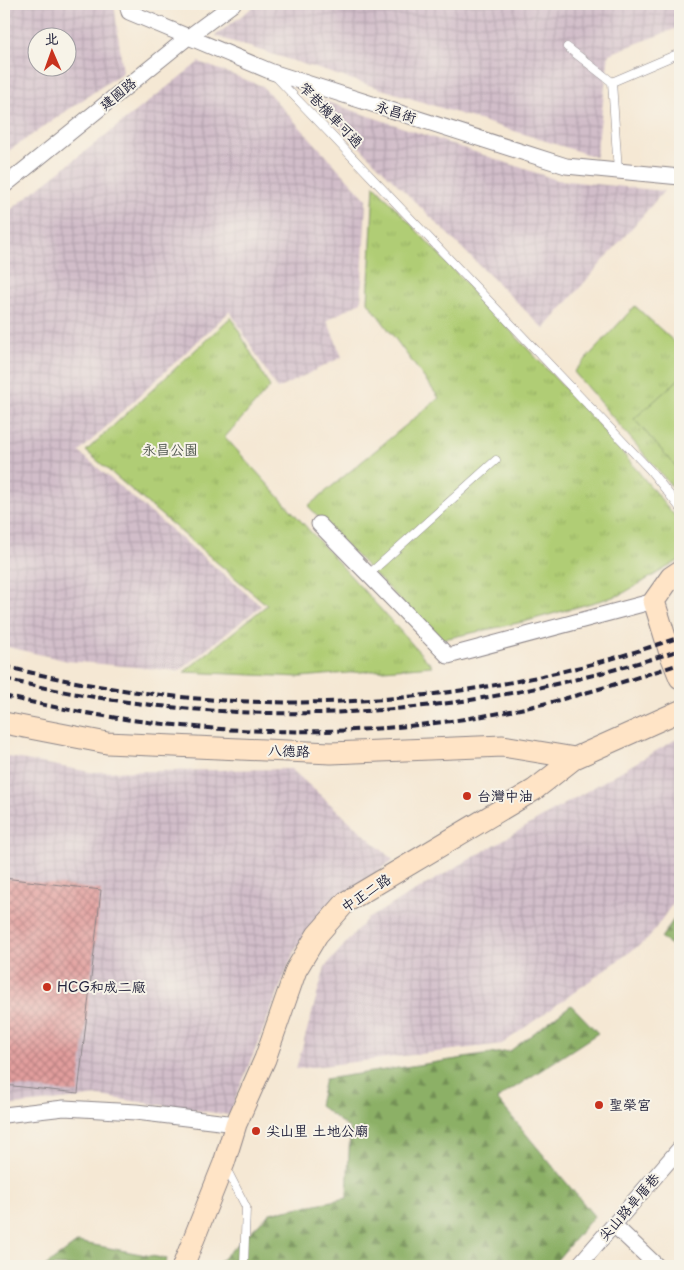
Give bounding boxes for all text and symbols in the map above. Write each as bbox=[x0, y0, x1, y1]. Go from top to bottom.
north arrow bbox=[28, 28, 78, 78]
text: 北 bbox=[44, 28, 59, 49]
street label: 建國路 bbox=[95, 72, 141, 115]
street label: 窄巷機車可過 bbox=[295, 77, 368, 152]
street label: 永昌街 bbox=[373, 95, 419, 128]
park label: 永昌公園 bbox=[142, 439, 198, 460]
street label: 八德路 bbox=[268, 739, 310, 762]
place label: 台灣中油 bbox=[477, 785, 533, 806]
marker: 台灣中油 bbox=[461, 790, 473, 802]
street label: 中正二路 bbox=[337, 868, 395, 917]
place label: HCG和成二廠 bbox=[57, 976, 146, 997]
marker: HCG和成二廠 bbox=[41, 981, 53, 993]
place label: 聖榮宮 bbox=[609, 1094, 651, 1115]
marker: 聖榮宮 bbox=[593, 1099, 605, 1111]
place label: 尖山里 土地公廟 bbox=[266, 1120, 369, 1141]
marker: 尖山里 土地公廟 bbox=[250, 1125, 262, 1137]
street label: 尖山路卓厝巷 bbox=[593, 1167, 665, 1245]

